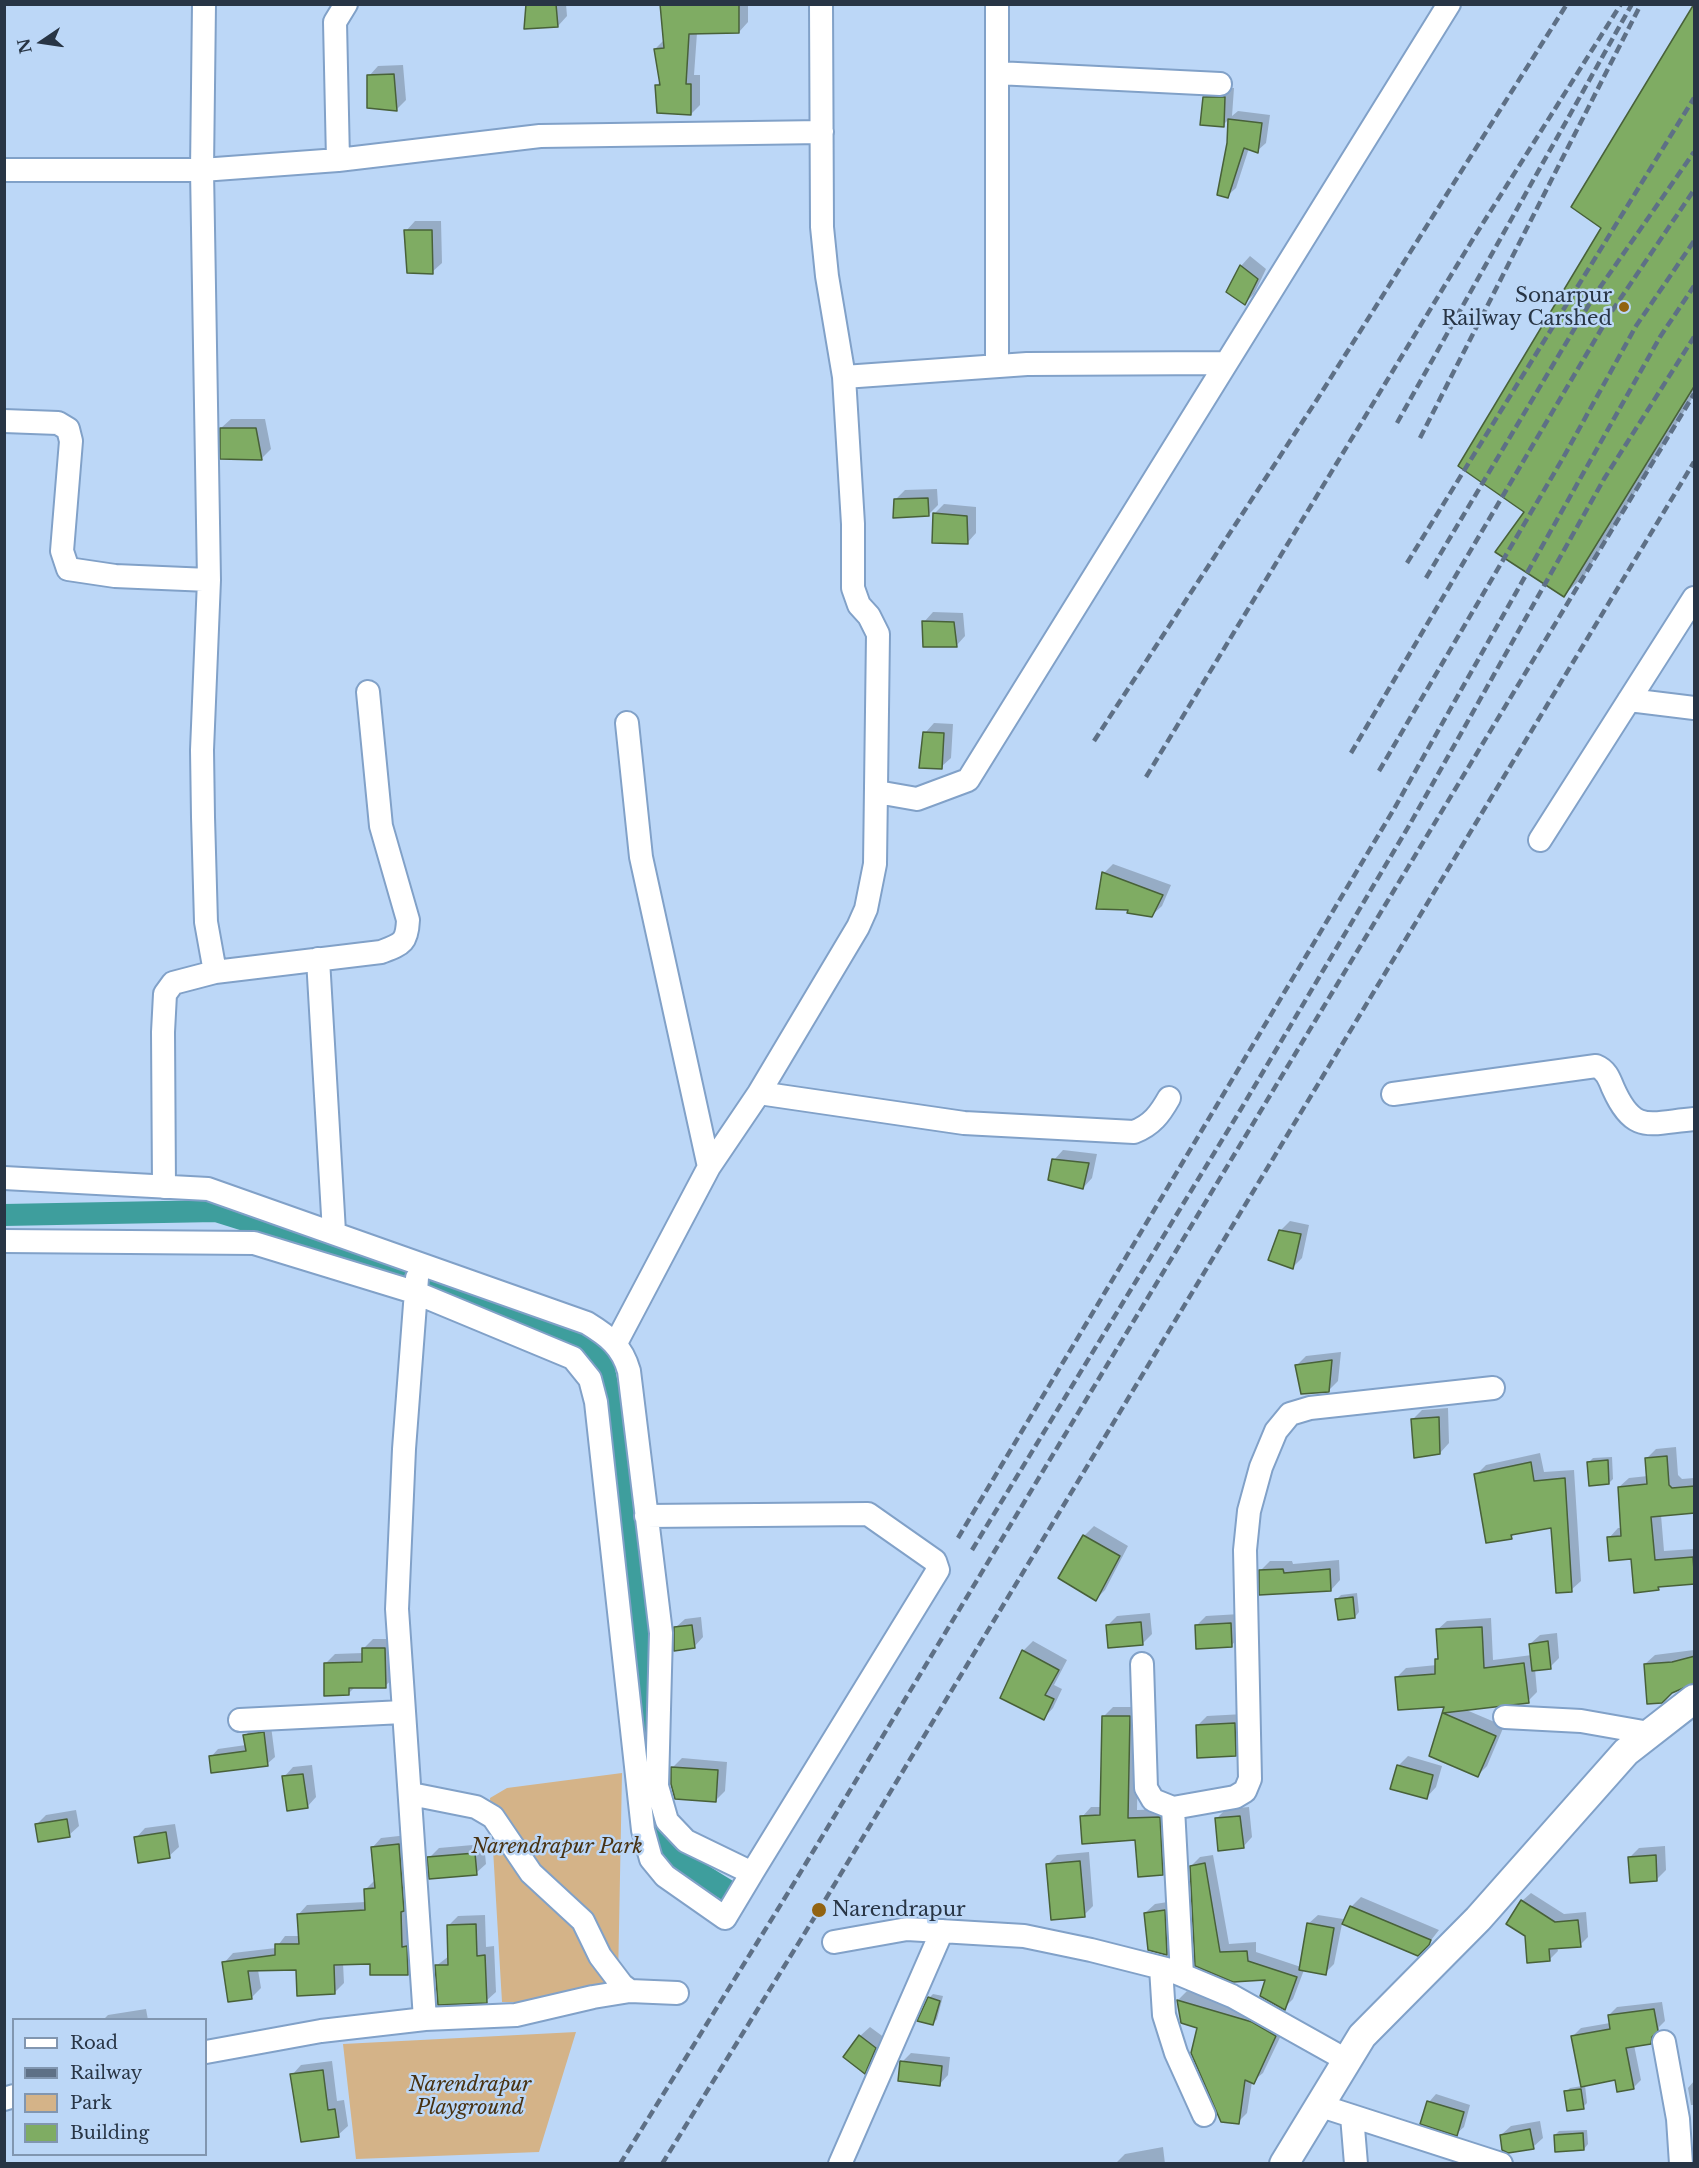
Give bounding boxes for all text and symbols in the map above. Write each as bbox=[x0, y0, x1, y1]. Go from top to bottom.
north arrow bbox=[12, 12, 72, 72]
text: N bbox=[13, 36, 36, 56]
place label: Sonarpur Railway Carshed bbox=[1441, 284, 1612, 331]
marker: Sonarpur Railway Carshed bbox=[1617, 300, 1631, 314]
park label: Narendrapur Park bbox=[471, 1835, 643, 1859]
place label: Narendrapur bbox=[832, 1898, 966, 1922]
marker: Narendrapur bbox=[810, 1901, 828, 1919]
legend bbox=[12, 2018, 207, 2156]
text: Road bbox=[70, 2032, 118, 2054]
text: Railway bbox=[70, 2062, 142, 2084]
park label: Narendrapur Playground bbox=[409, 2073, 531, 2120]
text: Park bbox=[70, 2092, 112, 2114]
text: Building bbox=[70, 2122, 149, 2144]

